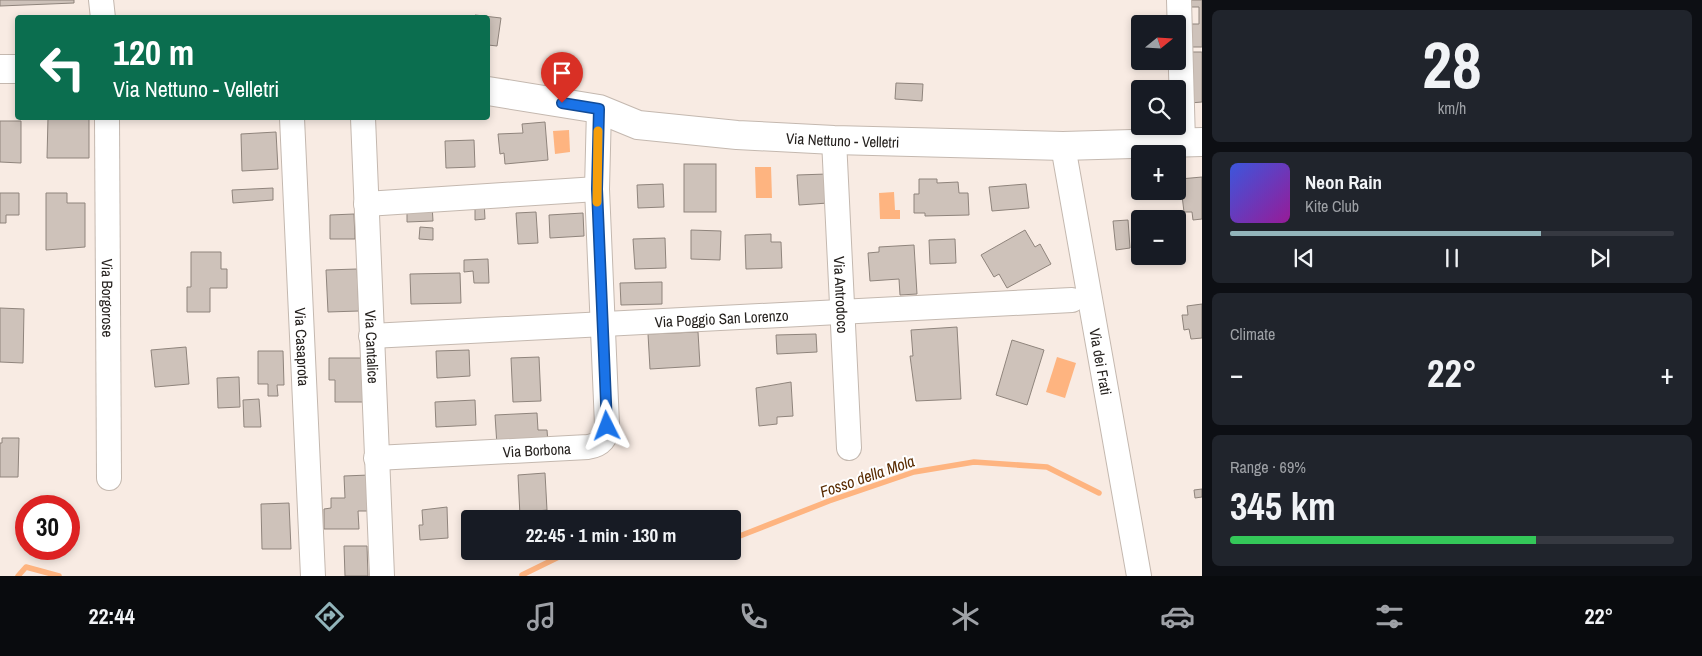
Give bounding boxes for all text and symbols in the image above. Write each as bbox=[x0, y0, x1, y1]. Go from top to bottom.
north arrow bbox=[1131, 15, 1186, 70]
map controls bbox=[1131, 15, 1186, 265]
text: 28 bbox=[1422, 21, 1482, 108]
text: 120 m bbox=[113, 29, 194, 76]
icon: left bbox=[30, 35, 95, 100]
pin bbox=[541, 52, 583, 103]
icon: arrive bbox=[548, 59, 576, 87]
text: Via Nettuno - Velletri bbox=[113, 74, 279, 104]
button: search bbox=[1131, 80, 1186, 135]
text: km/h bbox=[1438, 97, 1466, 119]
street label: Via Nettuno - Velletri bbox=[786, 127, 900, 152]
button: + bbox=[1131, 145, 1186, 200]
text: Neon Rain bbox=[1305, 169, 1382, 195]
text: Kite Club bbox=[1305, 195, 1359, 217]
button: − bbox=[1131, 210, 1186, 265]
icon: previous bbox=[1290, 244, 1318, 272]
icon: pause bbox=[1438, 244, 1466, 272]
icon: next bbox=[1586, 244, 1614, 272]
street label: Via Antrodoco bbox=[829, 256, 854, 334]
street label: Via Borgorose bbox=[97, 259, 119, 337]
street label: Via Poggio San Lorenzo bbox=[654, 304, 789, 332]
street label: Via Casaprota bbox=[290, 307, 315, 387]
street label: Via Cantalice bbox=[360, 310, 385, 384]
text: Climate bbox=[1230, 323, 1275, 345]
street label: Via dei Frati bbox=[1085, 327, 1117, 397]
text: 22° bbox=[1427, 348, 1477, 399]
text: − bbox=[1230, 355, 1243, 393]
text: + bbox=[1661, 355, 1674, 393]
position arrow bbox=[580, 399, 632, 451]
street label: Via Borbona bbox=[502, 437, 572, 462]
water label: Fosso della Mola bbox=[817, 450, 917, 502]
text: Range · 69% bbox=[1230, 456, 1306, 478]
text: 345 km bbox=[1230, 481, 1336, 532]
speed limit sign: 30 bbox=[15, 495, 80, 560]
text: 22:45 · 1 min · 130 m bbox=[526, 522, 676, 548]
icon: directions bbox=[312, 599, 347, 634]
icon: music bbox=[524, 599, 559, 634]
icon: phone bbox=[736, 599, 771, 634]
icon: climate bbox=[948, 599, 983, 634]
icon: car bbox=[1160, 599, 1195, 634]
icon: filters bbox=[1372, 599, 1407, 634]
text: 22:44 bbox=[89, 601, 135, 631]
text: 22° bbox=[1584, 601, 1613, 631]

